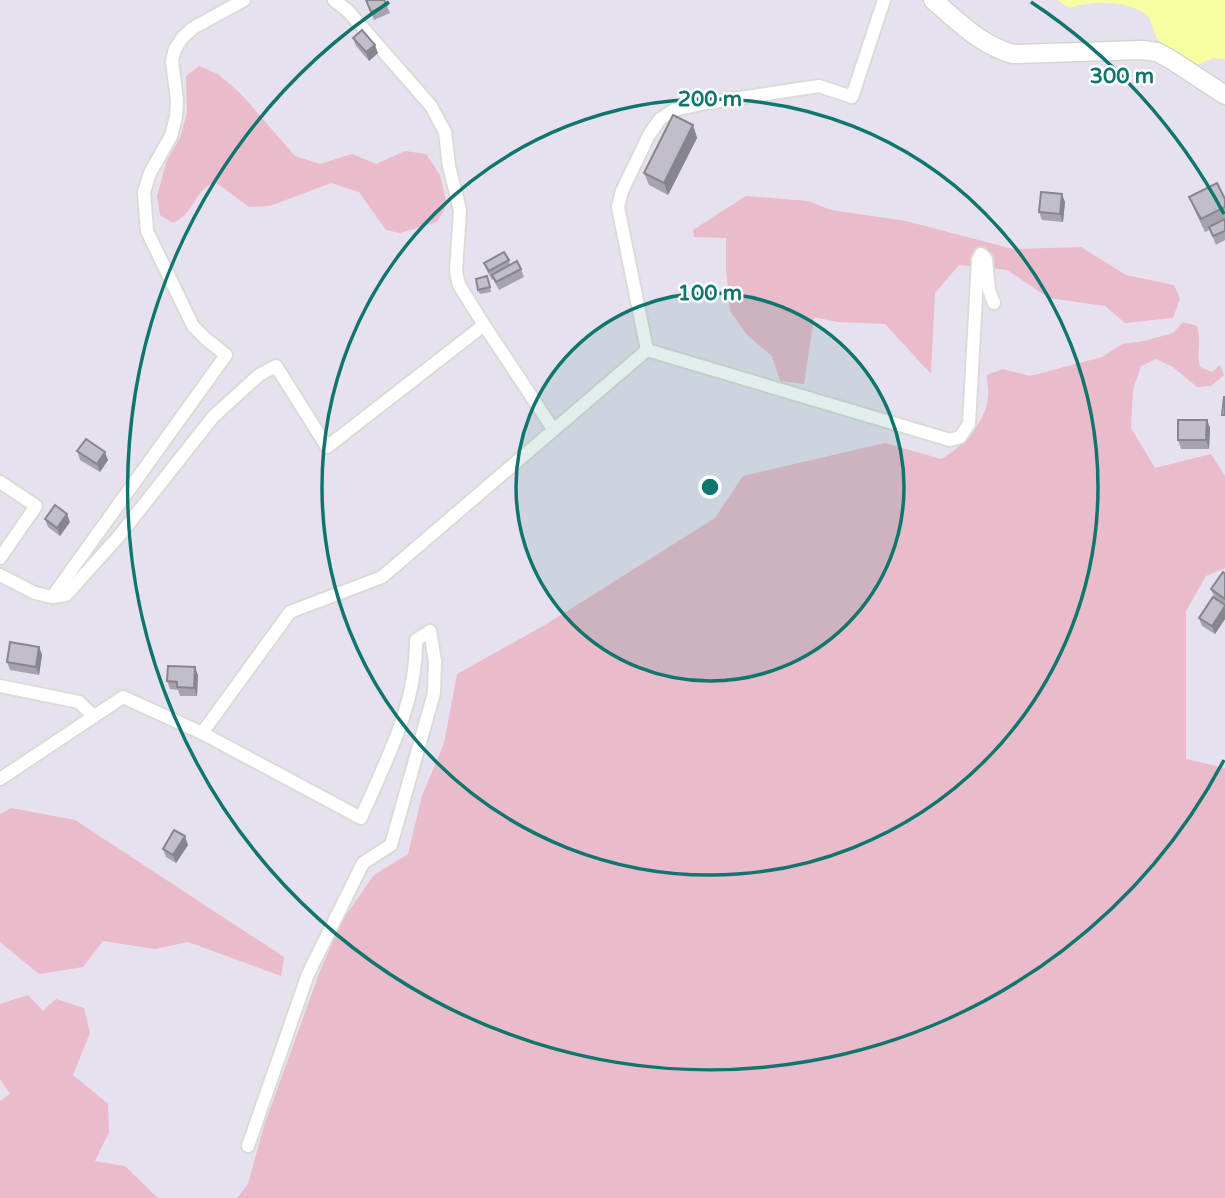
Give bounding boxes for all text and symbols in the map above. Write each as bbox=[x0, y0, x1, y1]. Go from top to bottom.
text: 300 m bbox=[1090, 64, 1154, 89]
text: 200 m bbox=[678, 87, 742, 112]
text: 100 m bbox=[678, 281, 742, 306]
centre of rings bbox=[698, 475, 722, 499]

